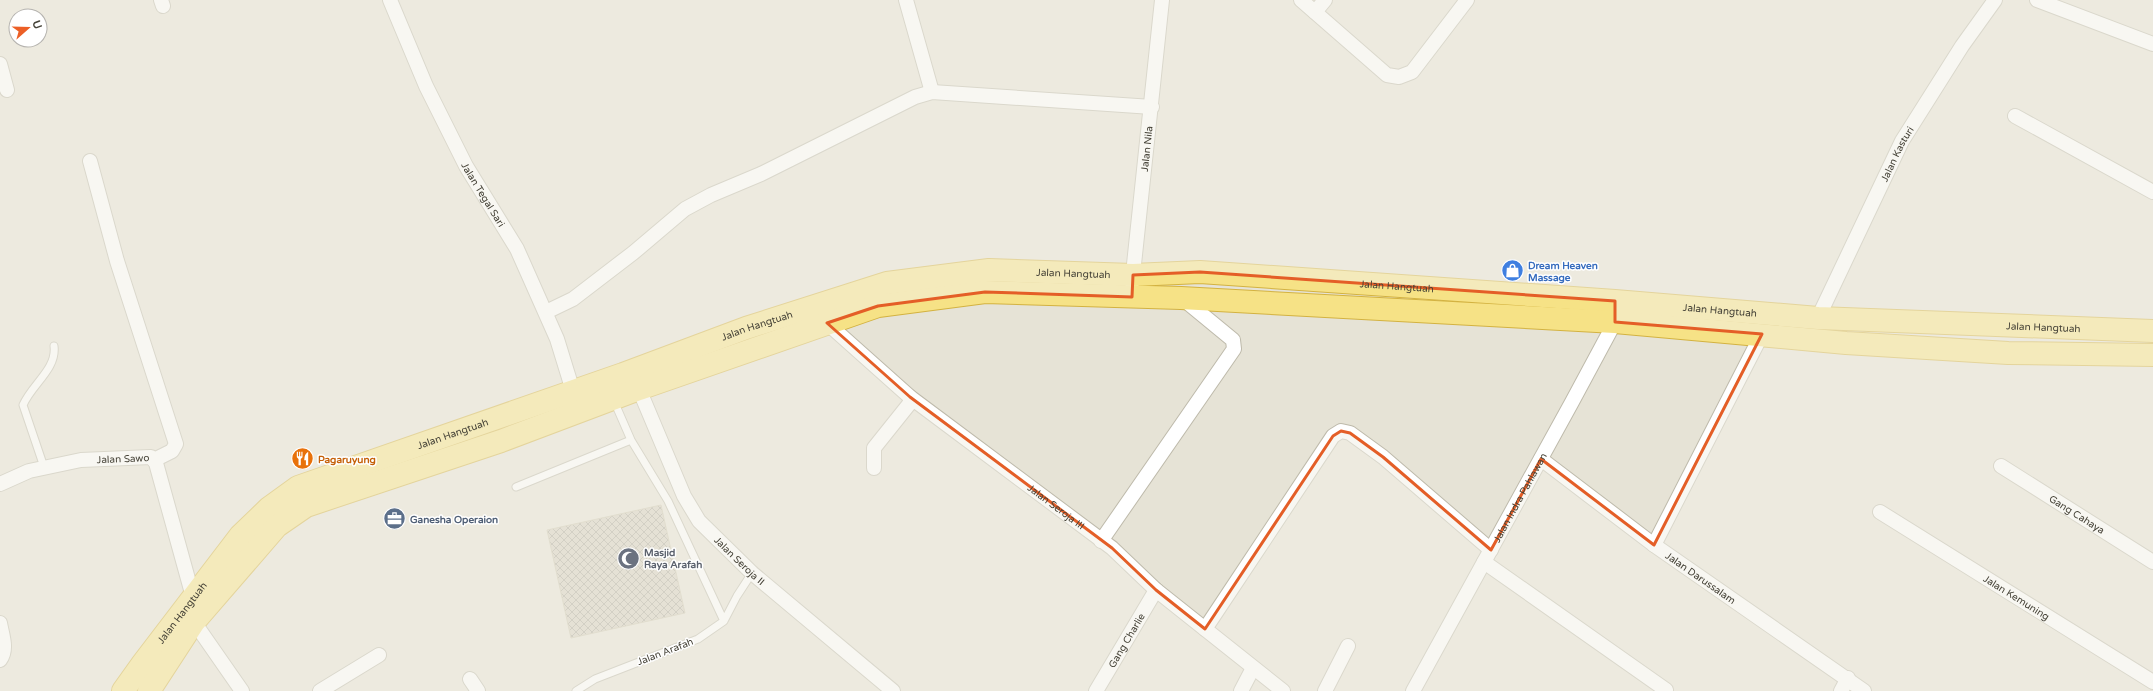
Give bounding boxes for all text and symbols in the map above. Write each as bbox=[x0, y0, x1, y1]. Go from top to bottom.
north arrow bbox=[8, 8, 48, 48]
text: U bbox=[29, 19, 44, 31]
street label: Jalan Kasturi bbox=[1879, 125, 1917, 184]
street label: Jalan Nila bbox=[1139, 126, 1156, 172]
street label: Jalan Tegal Sari bbox=[458, 161, 507, 229]
shop icon: Dream Heaven Massage bbox=[1499, 258, 1525, 284]
place label: Dream Heaven Massage bbox=[1528, 260, 1598, 284]
street label: Jalan Hangtuah bbox=[1036, 267, 1111, 281]
street label: Jalan Hangtuah bbox=[1359, 278, 1434, 295]
street label: Jalan Hangtuah bbox=[1682, 302, 1757, 320]
street label: Jalan Hangtuah bbox=[720, 309, 794, 344]
street label: Jalan Hangtuah bbox=[2006, 320, 2081, 335]
street label: Jalan Hangtuah bbox=[416, 416, 490, 452]
restaurant icon: Pagaruyung bbox=[289, 446, 315, 472]
street label: Jalan Indra Pahlawan bbox=[1491, 451, 1550, 545]
street label: Jalan Sawo bbox=[96, 452, 150, 466]
place label: Pagaruyung bbox=[318, 454, 376, 466]
street label: Jalan Seroja III bbox=[1025, 482, 1087, 532]
street label: Gang Cahaya bbox=[2047, 493, 2107, 537]
office icon: Ganesha Operaion bbox=[381, 506, 407, 532]
place label: Ganesha Operaion bbox=[410, 514, 498, 526]
street label: Jalan Seroja II bbox=[711, 534, 767, 588]
mosque icon: Masjid Raya Arafah bbox=[615, 545, 641, 571]
place label: Masjid Raya Arafah bbox=[644, 547, 702, 571]
street label: Jalan Darussalam bbox=[1663, 550, 1738, 607]
street label: Jalan Kemuning bbox=[1981, 573, 2051, 623]
street label: Jalan Hangtuah bbox=[155, 580, 210, 646]
street label: Gang Charlie bbox=[1106, 611, 1148, 670]
street label: Jalan Arafah bbox=[636, 636, 695, 668]

